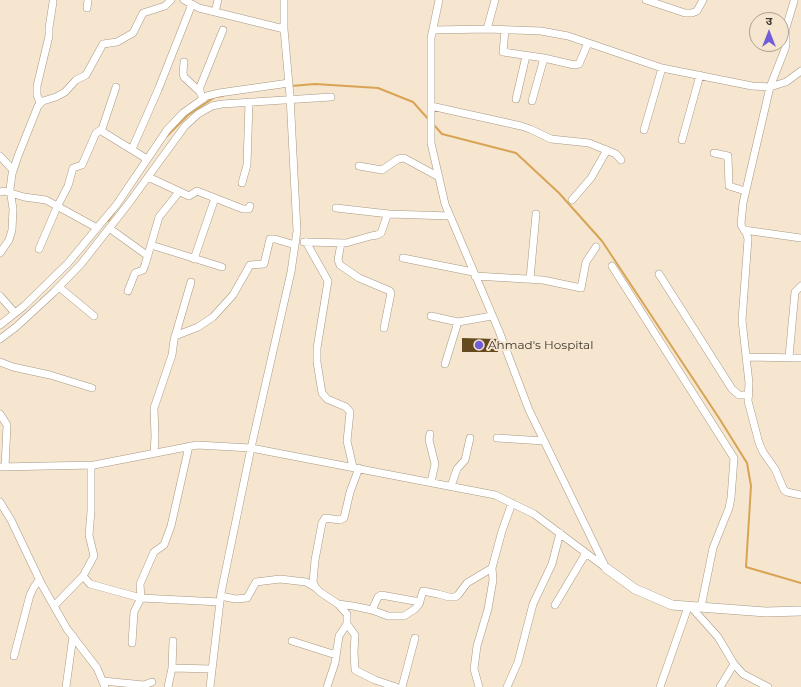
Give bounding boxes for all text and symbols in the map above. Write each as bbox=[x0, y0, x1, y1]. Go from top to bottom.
north arrow bbox=[749, 12, 789, 52]
text: उ bbox=[766, 14, 772, 28]
place label: Ahmad's Hospital bbox=[488, 338, 593, 352]
marker: Ahmad's Hospital bbox=[473, 339, 485, 351]

